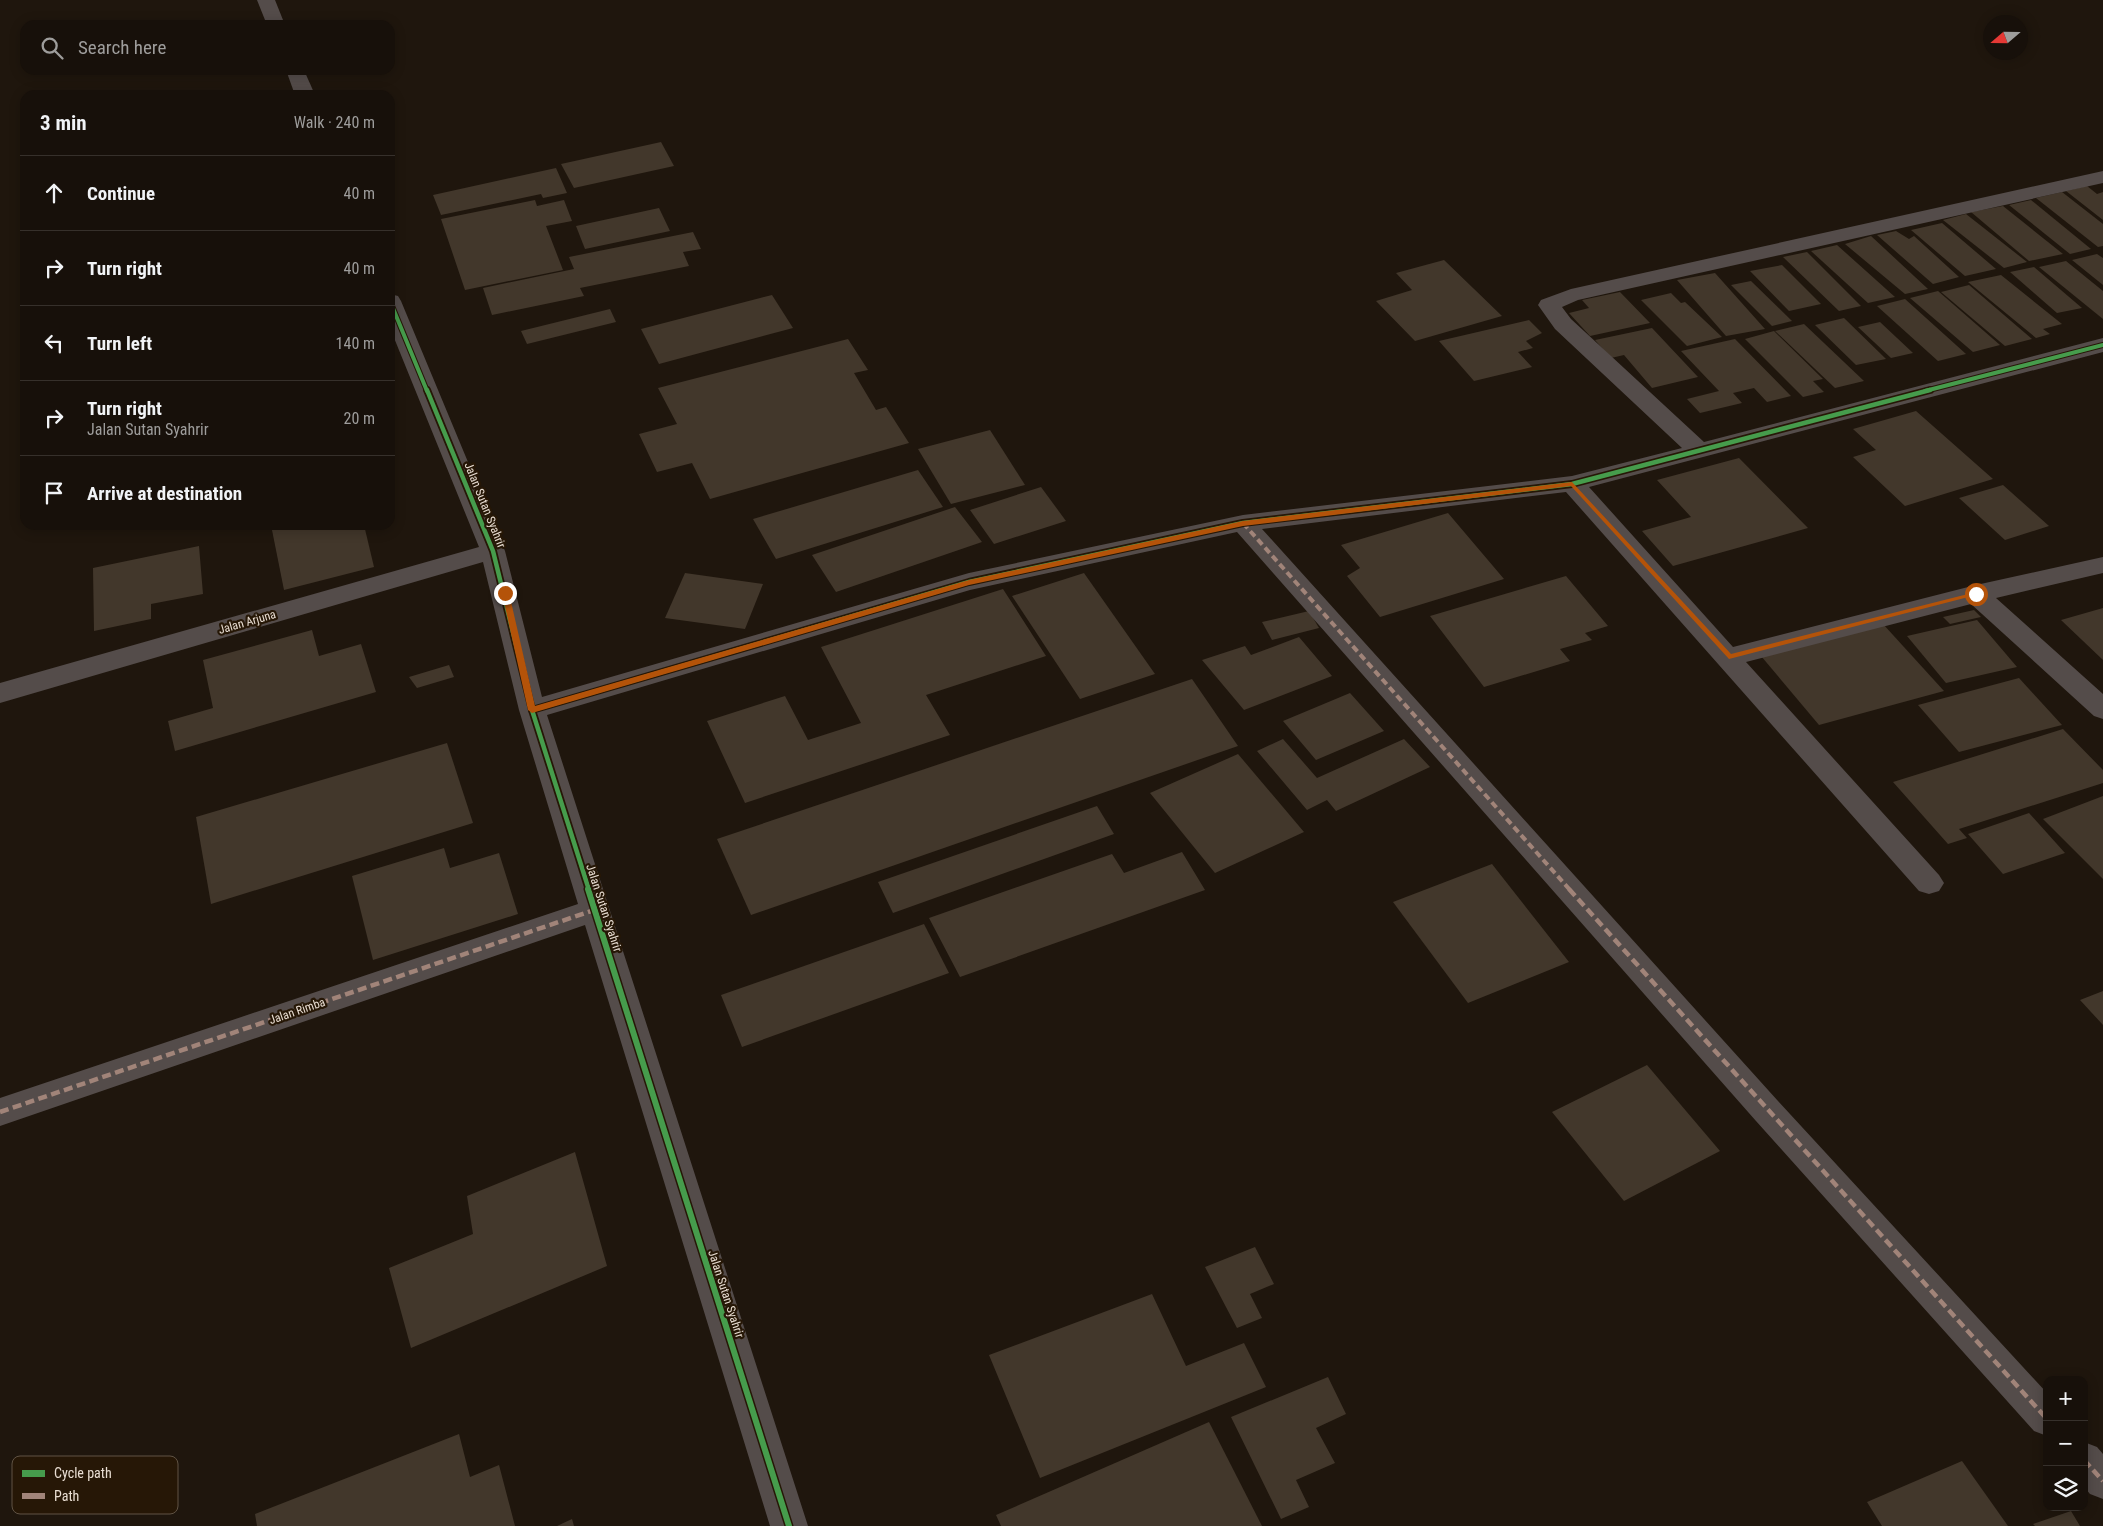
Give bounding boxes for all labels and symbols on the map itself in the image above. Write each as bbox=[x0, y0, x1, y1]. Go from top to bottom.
north arrow bbox=[1983, 15, 2028, 60]
street label: Jalan Sutan Syahrir bbox=[461, 460, 509, 550]
route end bbox=[494, 582, 517, 605]
route start bbox=[1965, 583, 1988, 606]
street label: Jalan Arjuna bbox=[217, 607, 278, 637]
street label: Jalan Sutan Syahrir bbox=[583, 862, 625, 954]
street label: Jalan Rimba bbox=[267, 995, 327, 1027]
street label: Jalan Sutan Syahrir bbox=[705, 1248, 747, 1340]
legend bbox=[12, 1456, 178, 1514]
text: Cycle path bbox=[54, 1465, 112, 1481]
text: Path bbox=[54, 1488, 79, 1504]

